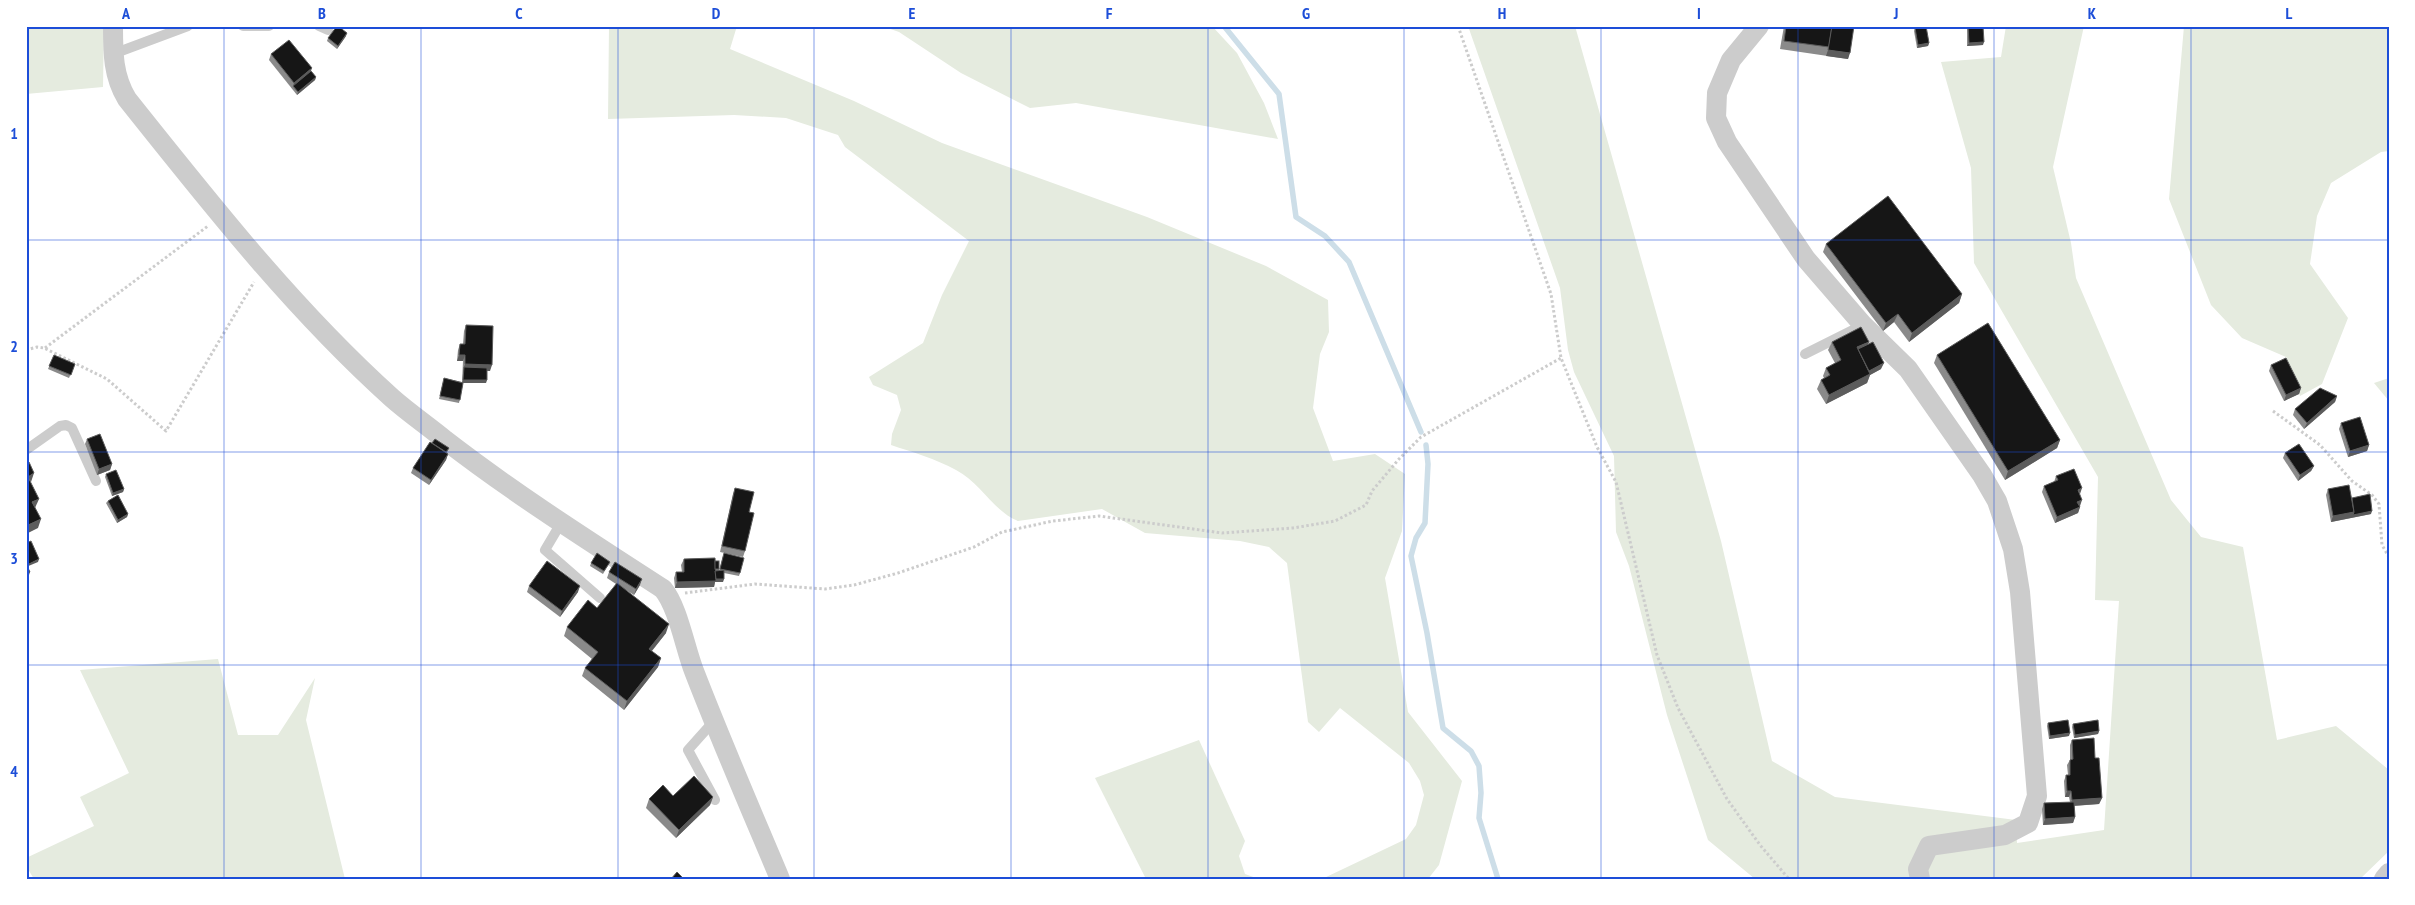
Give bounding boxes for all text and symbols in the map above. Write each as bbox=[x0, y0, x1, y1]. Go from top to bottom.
text: A bbox=[121, 3, 131, 23]
text: B bbox=[318, 3, 326, 23]
text: C bbox=[515, 3, 523, 23]
text: D bbox=[712, 3, 721, 23]
text: E bbox=[909, 3, 916, 23]
text: F bbox=[1106, 3, 1113, 23]
text: G bbox=[1302, 3, 1310, 23]
text: H bbox=[1498, 3, 1506, 23]
text: I bbox=[1697, 3, 1701, 23]
text: J bbox=[1893, 3, 1898, 23]
text: K bbox=[2088, 3, 2097, 23]
text: L bbox=[2286, 3, 2293, 23]
text: 1 bbox=[10, 123, 18, 143]
text: 2 bbox=[10, 336, 18, 356]
text: 3 bbox=[10, 548, 18, 568]
text: 4 bbox=[10, 761, 18, 781]

